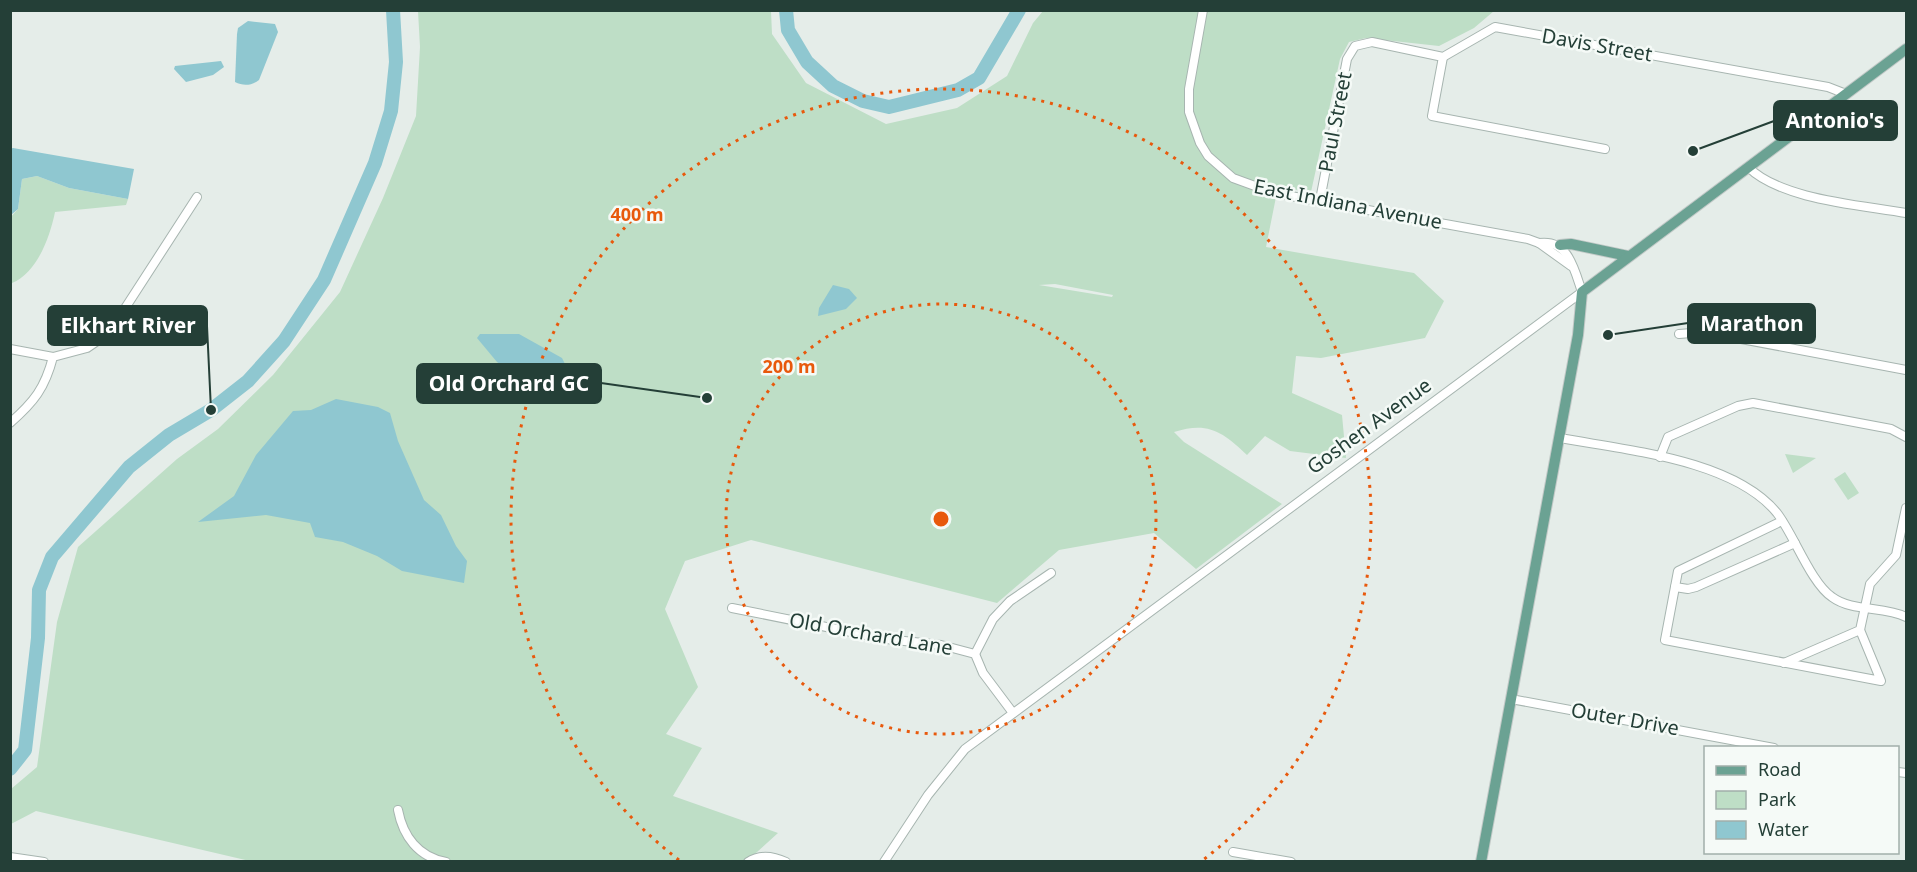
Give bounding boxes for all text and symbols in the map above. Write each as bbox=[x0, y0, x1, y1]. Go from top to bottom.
street label: Davis Street bbox=[1540, 22, 1654, 68]
street label: Paul Street bbox=[1312, 69, 1357, 174]
callout: Antonio's bbox=[1774, 101, 1897, 140]
text: Antonio's bbox=[1786, 106, 1884, 134]
street label: East Indiana Avenue bbox=[1252, 172, 1445, 235]
text: 400 m bbox=[610, 202, 664, 226]
callout: Marathon bbox=[1688, 304, 1815, 343]
callout: Elkhart River bbox=[48, 306, 207, 345]
text: Marathon bbox=[1700, 309, 1804, 337]
text: Elkhart River bbox=[60, 311, 196, 339]
text: 200 m bbox=[762, 354, 816, 378]
callout: Old Orchard GC bbox=[417, 364, 601, 403]
text: Old Orchard GC bbox=[429, 369, 589, 397]
street label: Goshen Avenue bbox=[1301, 371, 1436, 480]
centre of rings bbox=[931, 509, 951, 529]
street label: Old Orchard Lane bbox=[787, 606, 955, 661]
street label: Outer Drive bbox=[1569, 696, 1681, 741]
legend bbox=[1704, 746, 1899, 854]
text: Road bbox=[1758, 757, 1801, 781]
text: Park bbox=[1758, 787, 1796, 811]
text: Water bbox=[1758, 817, 1809, 841]

